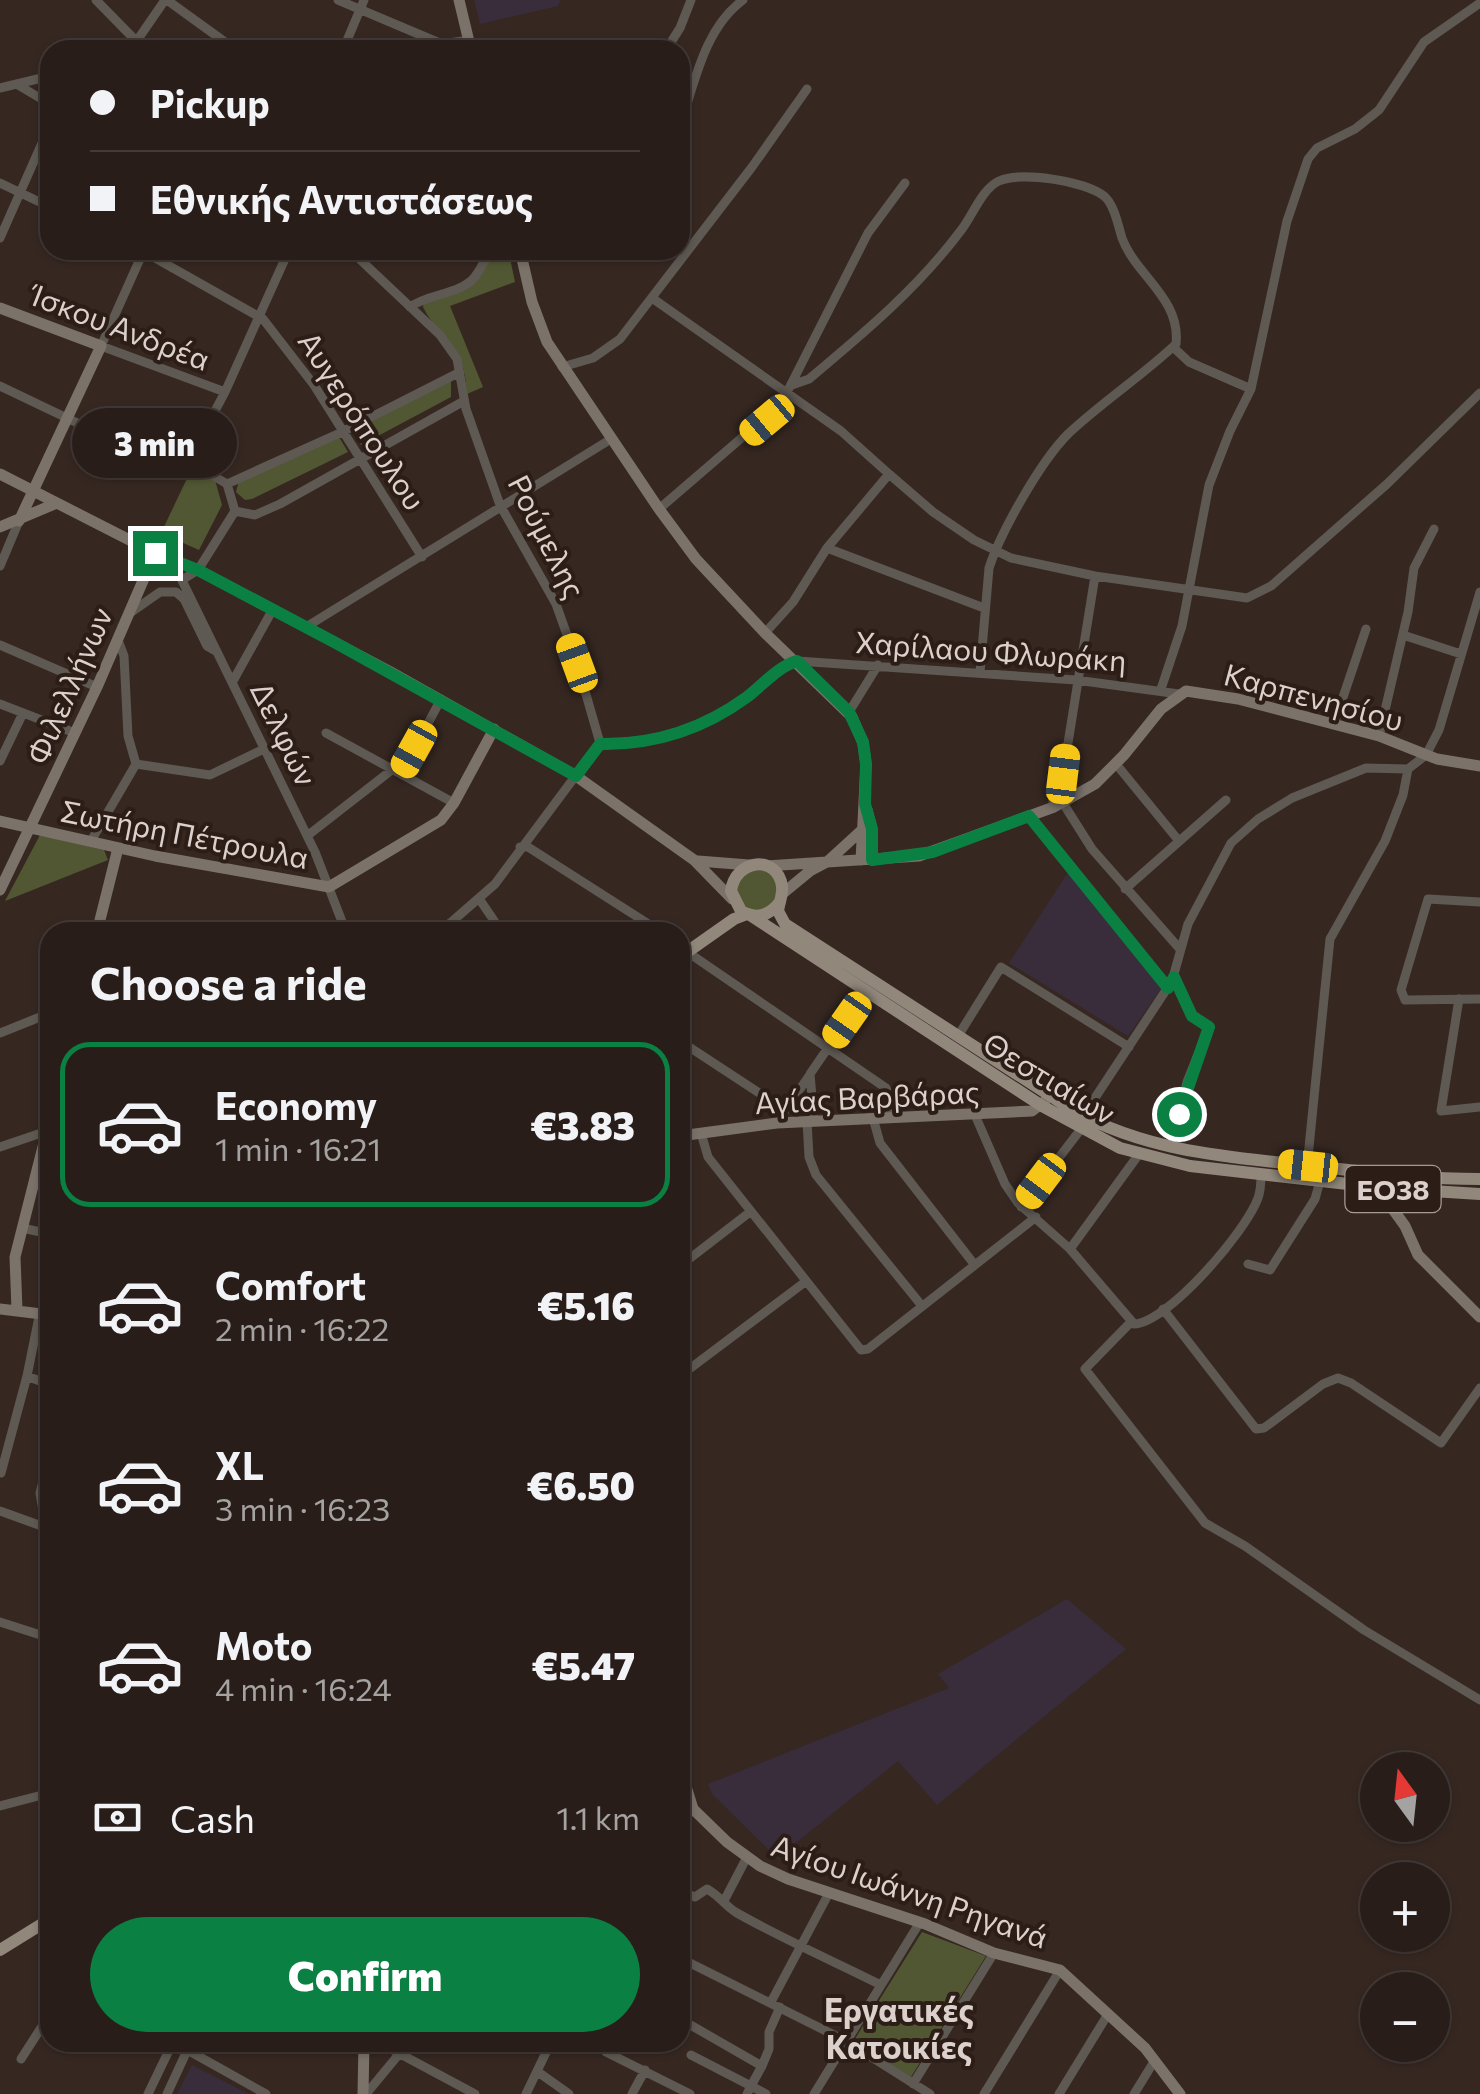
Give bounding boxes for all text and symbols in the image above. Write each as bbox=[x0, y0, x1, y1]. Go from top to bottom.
text: Pickup bbox=[150, 79, 270, 126]
text: Εθνικής Αντιστάσεως bbox=[150, 175, 533, 222]
street label: Ίσκου Ανδρέα bbox=[24, 274, 216, 377]
street label: Αυγερόπουλου bbox=[292, 324, 434, 516]
car bbox=[734, 389, 800, 451]
callout: 3 min bbox=[72, 408, 238, 478]
text: 3 min bbox=[114, 423, 195, 463]
street label: Ρούμελης bbox=[501, 468, 595, 604]
route end bbox=[133, 531, 178, 576]
street label: Φιλελλήνων bbox=[17, 601, 119, 769]
street label: Χαρίλαου Φλωράκη bbox=[854, 622, 1128, 678]
car bbox=[553, 630, 601, 696]
street label: Καρπενησίου bbox=[1221, 654, 1407, 738]
street label: Δελφών bbox=[244, 675, 326, 791]
car bbox=[386, 715, 442, 783]
car bbox=[1044, 742, 1082, 806]
street label: Σωτήρη Πέτρουλα bbox=[58, 791, 312, 875]
text: Choose a ride bbox=[90, 954, 367, 1009]
car bbox=[818, 987, 876, 1053]
street label: Θεστιαίων bbox=[977, 1023, 1123, 1131]
street label: Αγίας Βαρβάρας bbox=[754, 1072, 980, 1120]
icon: car bbox=[95, 1080, 185, 1170]
text: Economy bbox=[215, 1081, 377, 1128]
route start bbox=[1157, 1092, 1202, 1137]
text: €3.83 bbox=[530, 1101, 635, 1148]
text: 1 min · 16:21 bbox=[215, 1128, 381, 1168]
car bbox=[1011, 1148, 1071, 1214]
car bbox=[1277, 1148, 1339, 1184]
road number: ΕΟ38 bbox=[1346, 1166, 1440, 1212]
icon: car bbox=[95, 1260, 185, 1350]
text: Comfort bbox=[215, 1261, 366, 1308]
text: €5.16 bbox=[537, 1281, 635, 1328]
text: 2 min · 16:22 bbox=[215, 1308, 389, 1348]
icon: car bbox=[95, 1440, 185, 1530]
text: XL bbox=[215, 1441, 264, 1488]
text: €6.50 bbox=[527, 1461, 635, 1508]
text: 3 min · 16:23 bbox=[215, 1488, 390, 1528]
icon: car bbox=[95, 1620, 185, 1710]
text: Moto bbox=[215, 1621, 313, 1668]
text: €5.47 bbox=[532, 1641, 635, 1688]
text: 4 min · 16:24 bbox=[215, 1668, 392, 1708]
north arrow bbox=[1360, 1752, 1450, 1842]
map controls bbox=[1360, 1752, 1450, 2062]
icon: cash bbox=[90, 1790, 145, 1845]
text: Cash bbox=[170, 1794, 255, 1841]
text: 1.1 km bbox=[556, 1797, 640, 1837]
street label: Αγίου Ιωάννη Ρηγανά bbox=[767, 1825, 1053, 1955]
button: + bbox=[1360, 1862, 1450, 1952]
button: Confirm bbox=[90, 1917, 640, 2032]
button: − bbox=[1360, 1972, 1450, 2062]
district label: Εργατικές Κατοικίες bbox=[824, 1989, 974, 2066]

